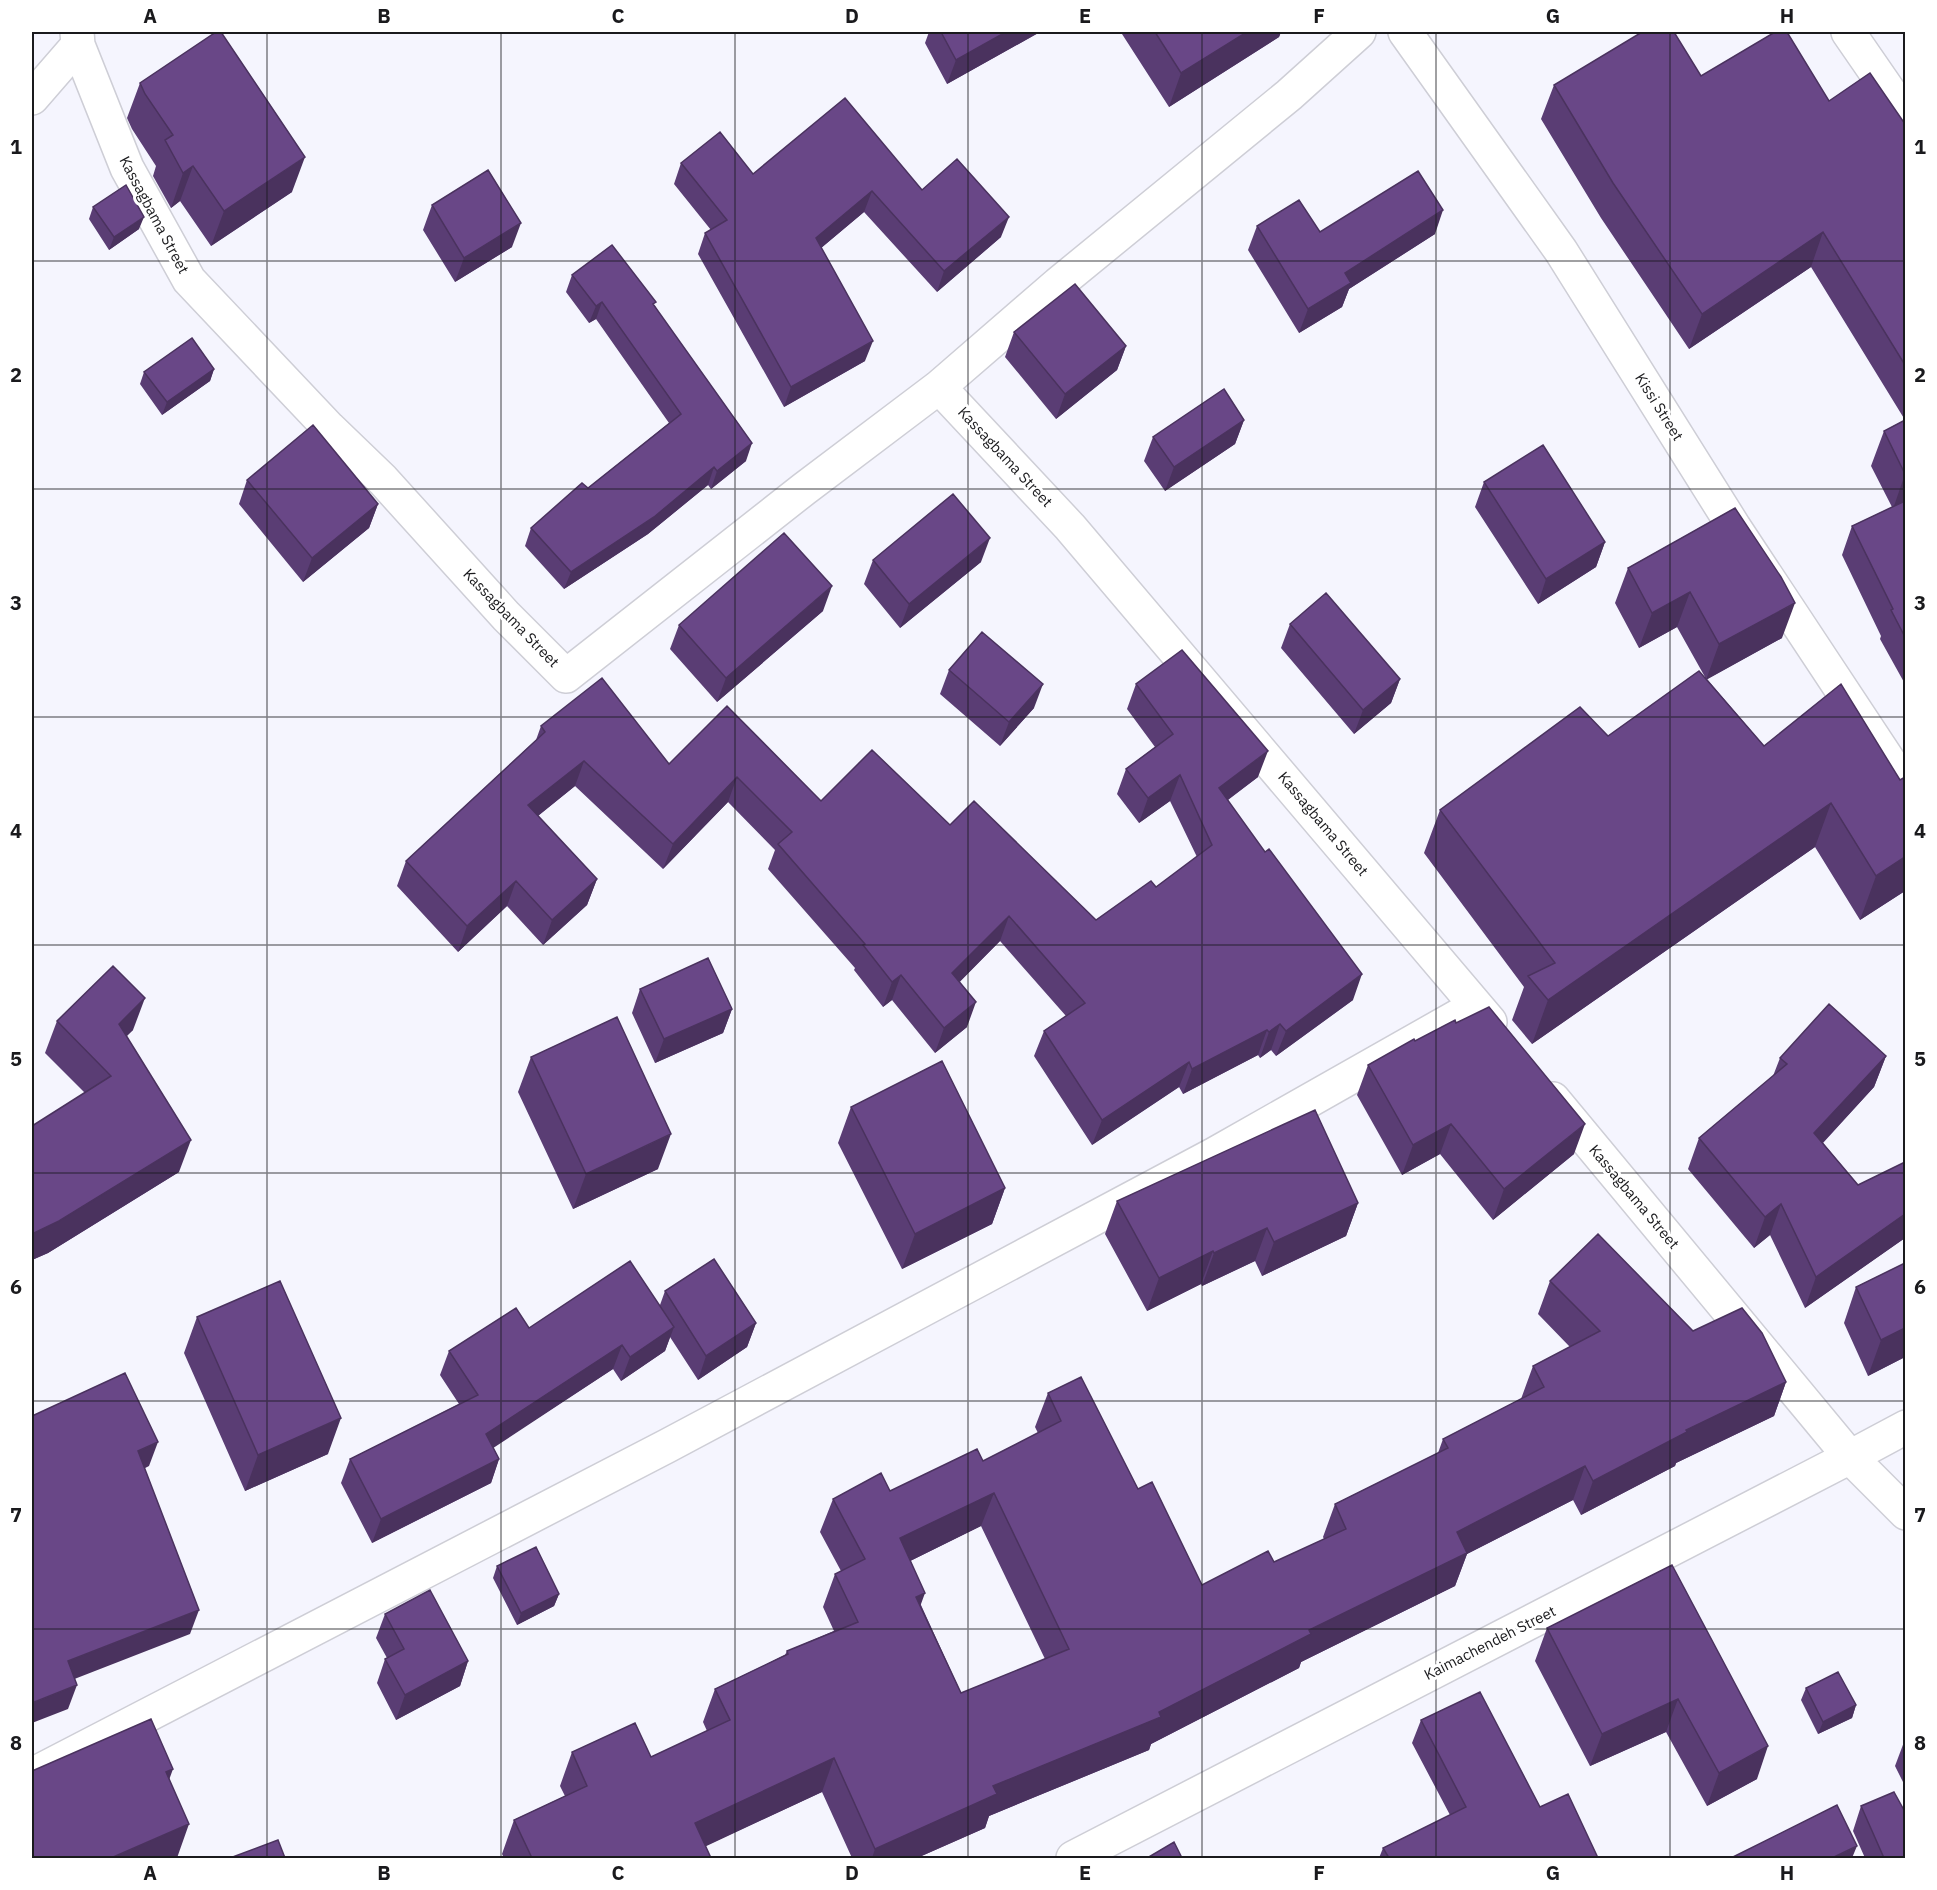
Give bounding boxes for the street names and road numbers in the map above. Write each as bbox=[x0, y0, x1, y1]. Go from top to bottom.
street label: Kassagbama Street bbox=[115, 153, 193, 277]
street label: Kissi Street bbox=[1631, 369, 1688, 444]
street label: Kassagbama Street bbox=[954, 403, 1057, 511]
street label: Kassagbama Street bbox=[459, 564, 563, 671]
street label: Kassagbama Street bbox=[1274, 768, 1373, 880]
street label: Kassagbama Street bbox=[1585, 1141, 1684, 1253]
street label: Kaimachendeh Street bbox=[1421, 1601, 1559, 1684]

